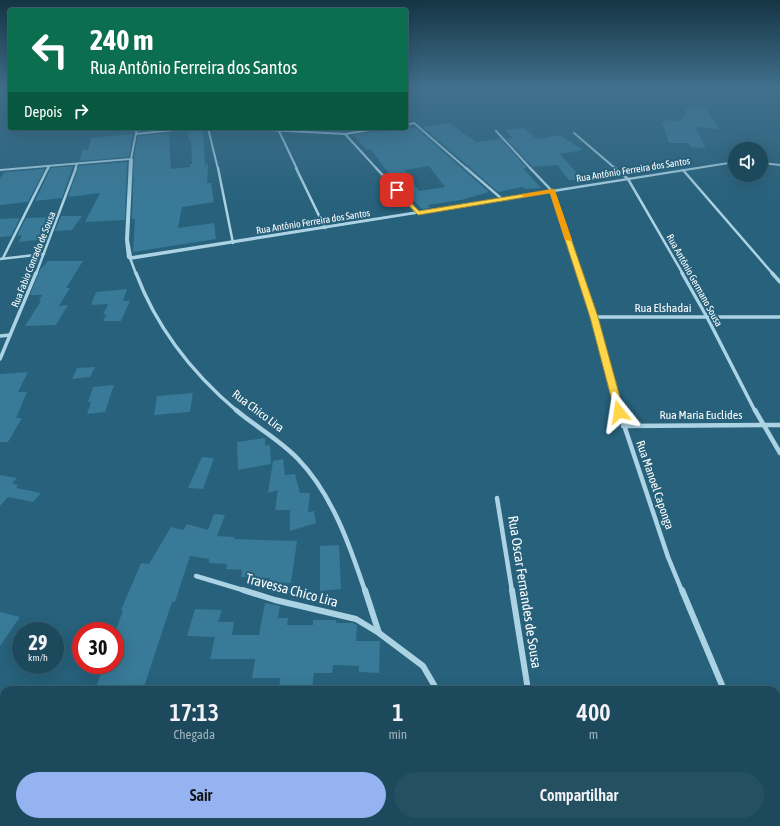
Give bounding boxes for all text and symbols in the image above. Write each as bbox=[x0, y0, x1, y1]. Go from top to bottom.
icon: left bbox=[24, 24, 76, 76]
text: 240 m bbox=[90, 24, 153, 56]
text: Rua Antônio Ferreira dos Santos bbox=[90, 57, 297, 78]
icon: right bbox=[70, 100, 92, 122]
text: Depois bbox=[24, 103, 62, 120]
map controls bbox=[728, 142, 768, 182]
button: sound bbox=[728, 142, 768, 182]
street label: Rua Antônio Ferreira dos Santos bbox=[575, 155, 691, 184]
pin bbox=[380, 173, 414, 207]
icon: arrive bbox=[386, 179, 408, 201]
street label: Rua Antônio Ferreira dos Santos bbox=[255, 207, 371, 236]
street label: Rua Fabio Conrado de Sousa bbox=[9, 209, 58, 309]
street label: Rua Antônio Germano Sousa bbox=[665, 232, 725, 329]
street label: Rua Elshadai bbox=[635, 301, 691, 315]
street label: Rua Chico Lira bbox=[229, 387, 287, 435]
position arrow bbox=[598, 391, 640, 433]
street label: Rua Maria Euclides bbox=[660, 408, 742, 422]
street label: Rua Manoel Caponga bbox=[633, 439, 677, 531]
street label: Rua Oscar Fernandes de Sousa bbox=[505, 514, 545, 670]
street label: Travessa Chico Lira bbox=[244, 570, 340, 610]
speed limit sign: 30 bbox=[72, 622, 124, 674]
text: 29 bbox=[29, 631, 47, 654]
text: km/h bbox=[28, 652, 48, 663]
text: 17:13 bbox=[170, 699, 219, 726]
text: 1 bbox=[392, 699, 403, 726]
text: 400 bbox=[577, 699, 610, 726]
text: Chegada bbox=[173, 727, 215, 742]
text: min bbox=[388, 727, 407, 742]
text: m bbox=[589, 727, 598, 742]
button: Sair bbox=[16, 772, 386, 818]
button: Compartilhar bbox=[394, 772, 764, 818]

